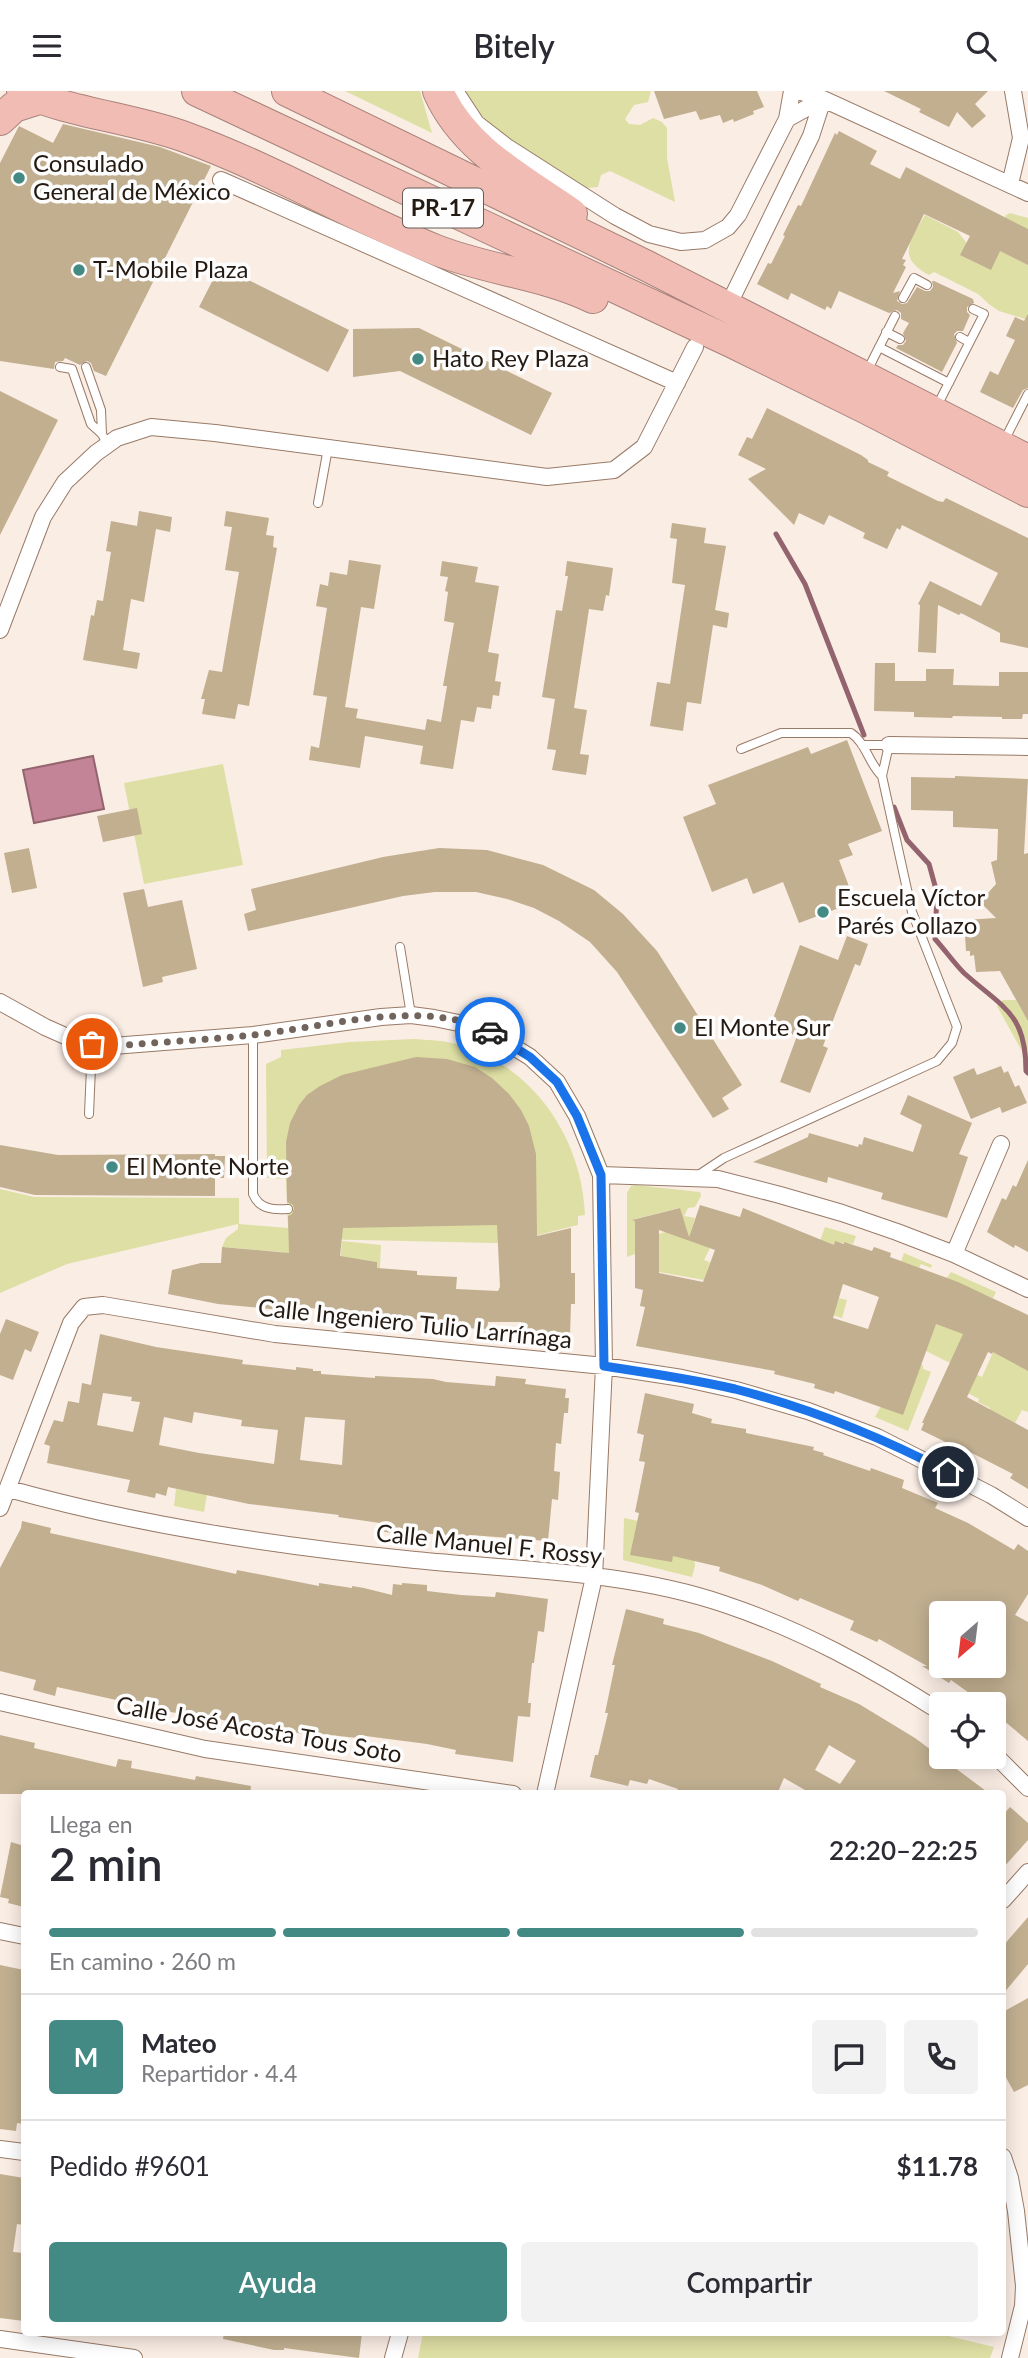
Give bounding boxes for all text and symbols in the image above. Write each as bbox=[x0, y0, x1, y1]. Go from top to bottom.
text: Bitely bbox=[473, 26, 555, 65]
icon: menu bbox=[28, 27, 66, 65]
icon: search bbox=[962, 27, 1000, 65]
place label: Consulado General de México bbox=[33, 148, 231, 205]
marker: Consulado General de México bbox=[11, 170, 27, 186]
road number: PR-17 bbox=[403, 189, 483, 227]
place label: T-Mobile Plaza bbox=[93, 254, 249, 283]
marker: T-Mobile Plaza bbox=[71, 262, 87, 278]
place label: Hato Rey Plaza bbox=[432, 343, 589, 372]
marker: Hato Rey Plaza bbox=[410, 351, 426, 367]
place label: Escuela Víctor Parés Collazo bbox=[837, 882, 986, 939]
marker: Escuela Víctor Parés Collazo bbox=[815, 904, 831, 920]
courier bbox=[455, 997, 525, 1067]
place label: El Monte Sur bbox=[694, 1012, 831, 1041]
icon: car bbox=[471, 1013, 509, 1051]
pin bbox=[62, 1014, 122, 1074]
marker: El Monte Sur bbox=[672, 1020, 688, 1036]
icon: bag bbox=[73, 1025, 111, 1063]
place label: El Monte Norte bbox=[126, 1151, 289, 1180]
marker: El Monte Norte bbox=[104, 1159, 120, 1175]
street label: Calle Ingeniero Tulio Larrínaga bbox=[257, 1292, 574, 1353]
pin bbox=[918, 1442, 978, 1502]
icon: home bbox=[929, 1453, 967, 1491]
street label: Calle Manuel F. Rossy bbox=[375, 1517, 604, 1570]
north arrow bbox=[929, 1601, 1006, 1678]
map controls bbox=[929, 1601, 1006, 1769]
street label: Calle José Acosta Tous Soto bbox=[114, 1689, 404, 1768]
button: locate bbox=[929, 1692, 1006, 1769]
text: Llega en bbox=[49, 1810, 133, 1838]
text: 22:20–22:25 bbox=[829, 1834, 978, 1866]
text: 2 min bbox=[49, 1836, 163, 1891]
text: En camino · 260 m bbox=[49, 1947, 236, 1975]
button: chat bbox=[812, 2020, 886, 2094]
button: phone bbox=[904, 2020, 978, 2094]
text: Mateo bbox=[141, 2027, 217, 2059]
text: M bbox=[74, 2041, 98, 2073]
text: Repartidor · 4.4 bbox=[141, 2059, 297, 2087]
text: Pedido #9601 bbox=[49, 2150, 210, 2182]
text: $11.78 bbox=[896, 2150, 978, 2182]
button: Ayuda bbox=[49, 2242, 507, 2322]
button: Compartir bbox=[521, 2242, 978, 2322]

